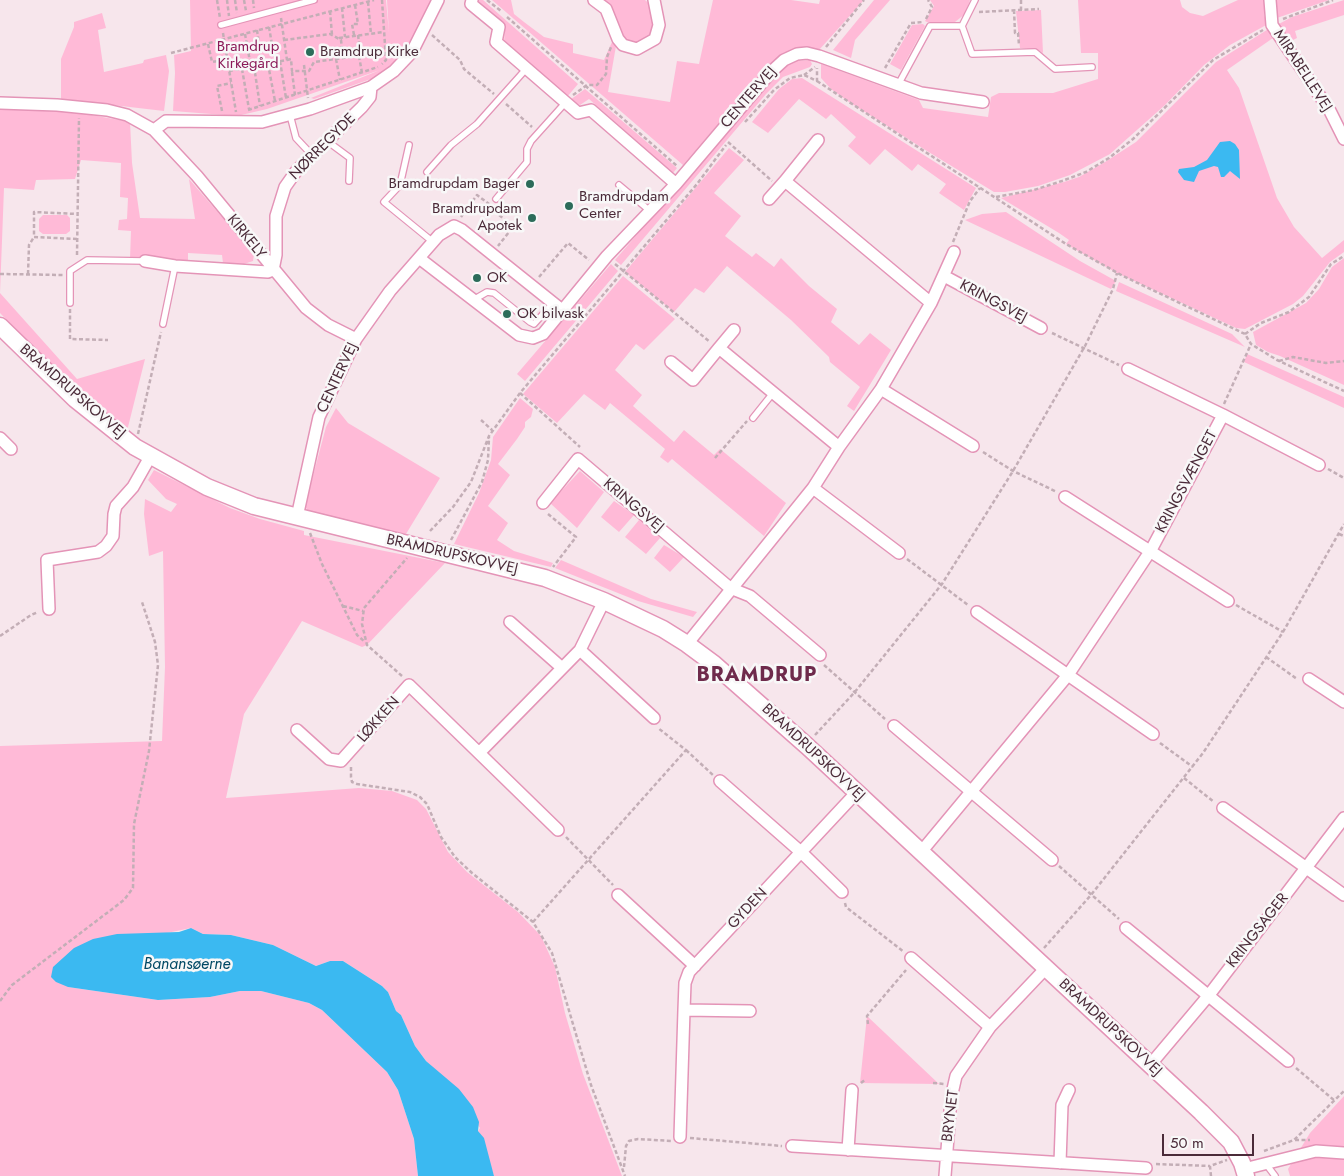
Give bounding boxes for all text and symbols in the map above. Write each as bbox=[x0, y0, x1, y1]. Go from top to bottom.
street label: MIRABELLEVEJ bbox=[1269, 27, 1335, 115]
park label: Bramdrup Kirkegård bbox=[217, 38, 279, 73]
place label: Bramdrup Kirke bbox=[320, 43, 419, 61]
marker: Bramdrup Kirke bbox=[304, 46, 316, 58]
street label: CENTERVEJ bbox=[717, 64, 781, 132]
street label: NØRREGYDE bbox=[286, 110, 360, 184]
place label: Bramdrupdam Bager bbox=[388, 175, 520, 193]
marker: Bramdrupdam Bager bbox=[524, 178, 536, 190]
place label: Bramdrupdam Center bbox=[579, 188, 669, 223]
place label: Bramdrupdam Apotek bbox=[432, 200, 522, 235]
marker: Bramdrupdam Center bbox=[563, 200, 575, 212]
street label: KIRKELY bbox=[223, 211, 269, 263]
marker: Bramdrupdam Apotek bbox=[526, 212, 538, 224]
place label: OK bbox=[487, 269, 507, 287]
marker: OK bbox=[471, 272, 483, 284]
street label: KRINGSVEJ bbox=[956, 277, 1030, 327]
place label: OK bilvask bbox=[517, 305, 584, 323]
marker: OK bilvask bbox=[501, 308, 513, 320]
street label: CENTERVEJ bbox=[314, 340, 362, 416]
street label: BRAMDRUPSKOVVEJ bbox=[15, 341, 129, 443]
street label: KRINGSVÆNGET bbox=[1152, 428, 1222, 536]
street label: KRINGSVEJ bbox=[599, 475, 667, 537]
street label: BRAMDRUPSKOVVEJ bbox=[384, 531, 520, 579]
district label: BRAMDRUP bbox=[696, 664, 818, 688]
street label: LØKKEN bbox=[354, 693, 404, 747]
street label: BRAMDRUPSKOVVEJ bbox=[758, 701, 868, 805]
street label: GYDEN bbox=[724, 885, 772, 933]
street label: KRINGSAGER bbox=[1223, 890, 1293, 972]
water label: Banansøerne bbox=[144, 955, 230, 975]
street label: BRAMDRUPSKOVVEJ bbox=[1055, 976, 1165, 1080]
street label: BRYNET bbox=[939, 1089, 963, 1143]
scale bar bbox=[1164, 1124, 1256, 1156]
text: 50 m bbox=[1170, 1132, 1204, 1154]

